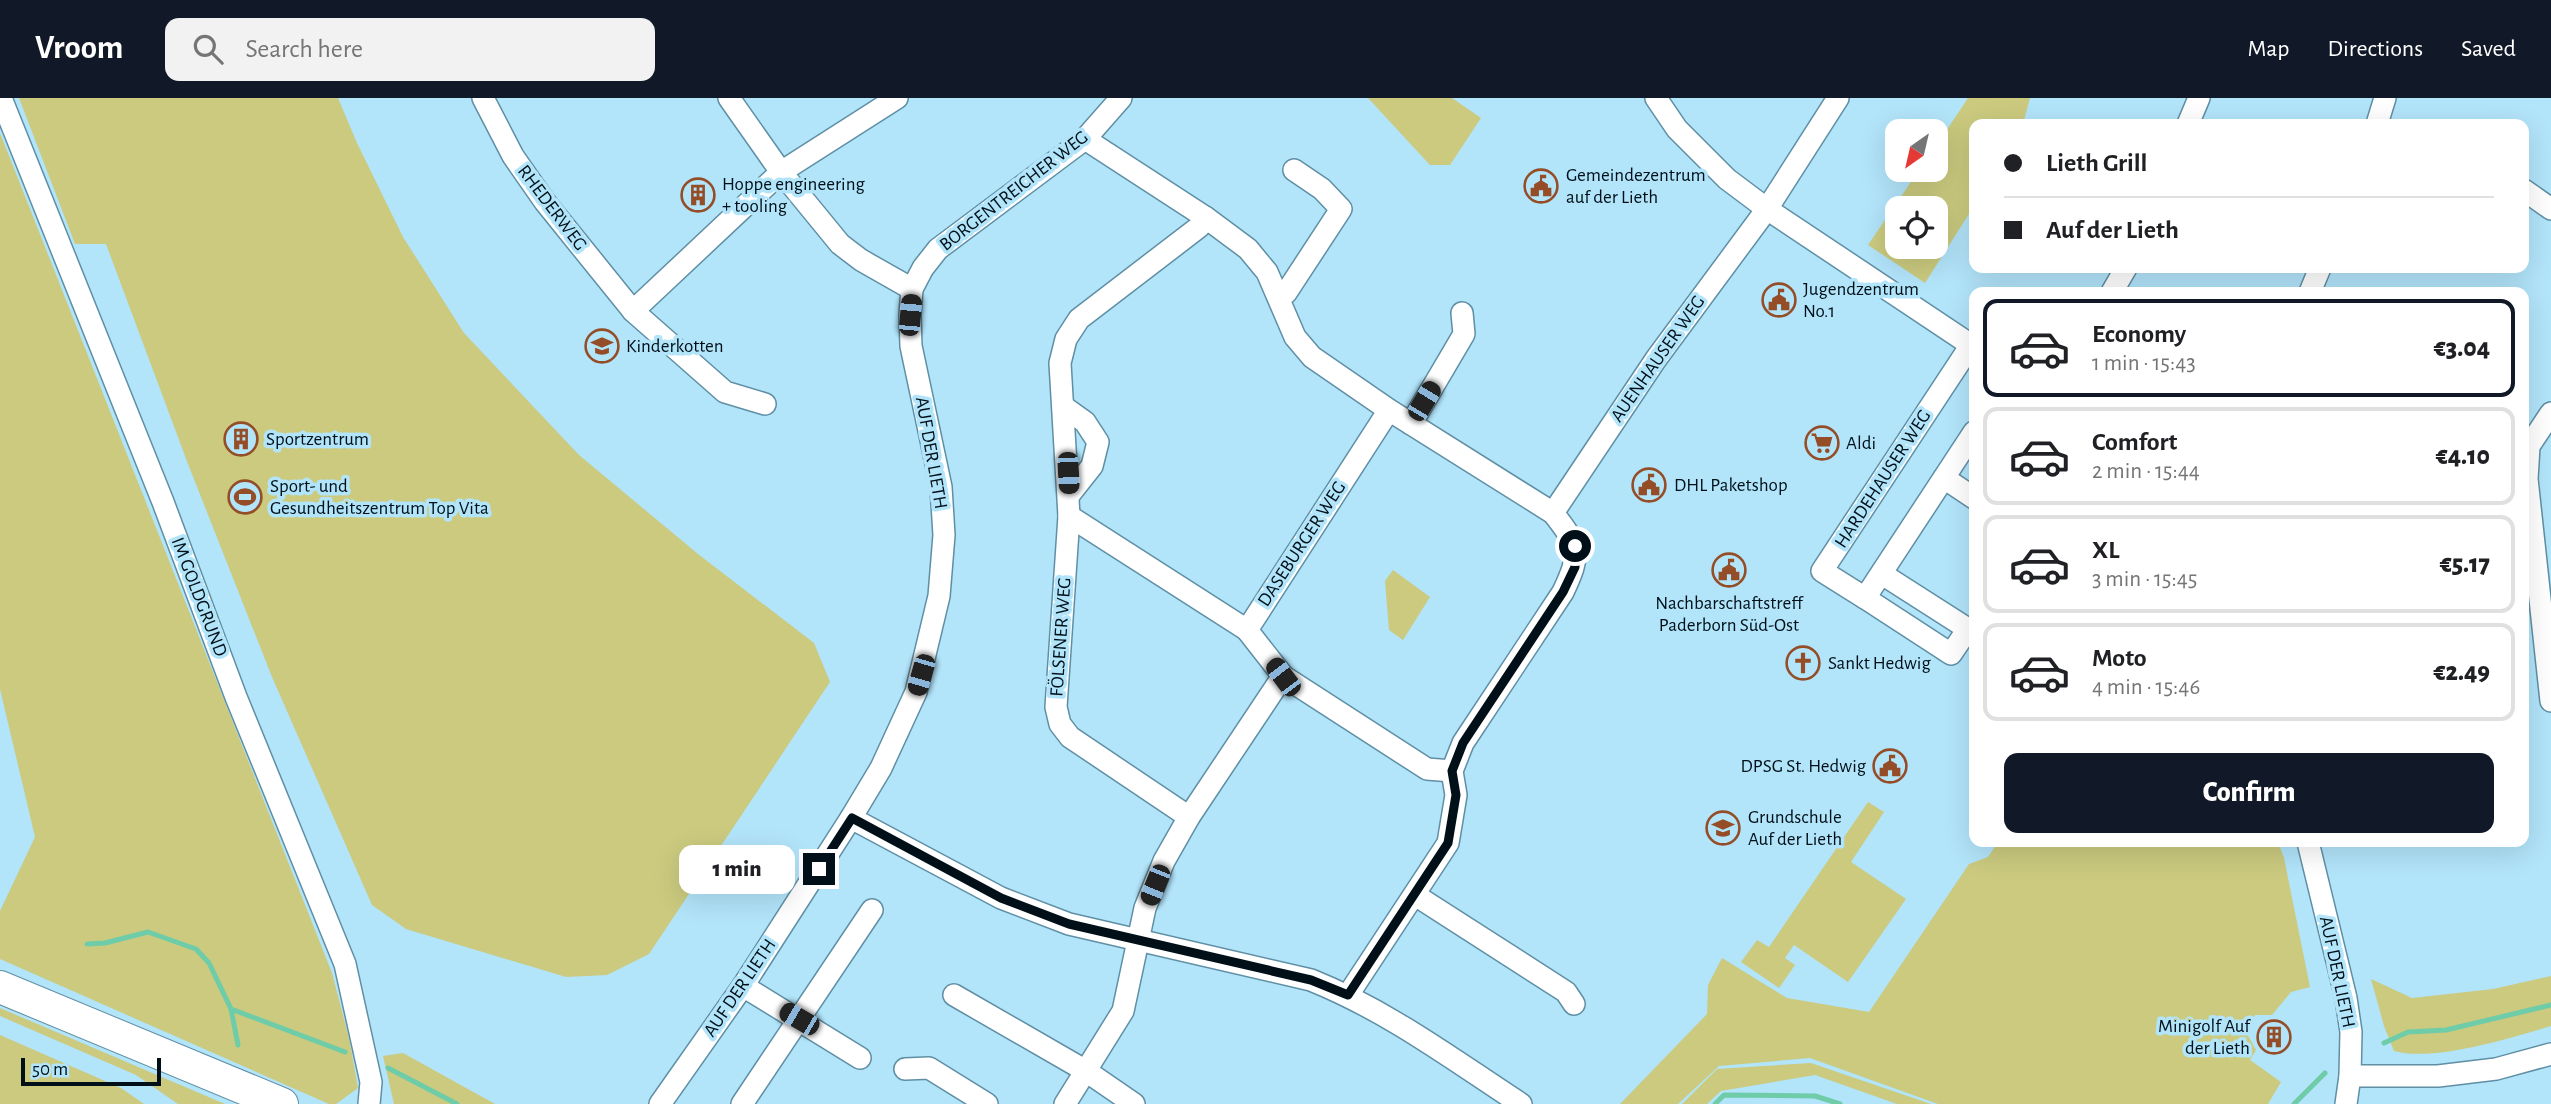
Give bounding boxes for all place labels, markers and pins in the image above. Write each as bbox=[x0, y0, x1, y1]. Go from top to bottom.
place label: Gemeindezentrum auf der Lieth bbox=[1566, 166, 1706, 207]
public building icon: Gemeindezentrum auf der Lieth bbox=[1522, 167, 1560, 205]
place label: Hoppe engineering + tooling bbox=[722, 175, 865, 216]
building icon: Hoppe engineering + tooling bbox=[679, 176, 717, 214]
place label: Jugendzentrum No.1 bbox=[1803, 280, 1919, 321]
public building icon: Jugendzentrum No.1 bbox=[1760, 281, 1798, 319]
school or university icon: Kinderkotten bbox=[583, 327, 621, 365]
place label: Kinderkotten bbox=[626, 337, 724, 356]
building icon: Sportzentrum bbox=[222, 420, 260, 458]
supermarket icon: Aldi bbox=[1803, 424, 1841, 462]
place label: Sportzentrum bbox=[266, 430, 369, 449]
place label: Aldi bbox=[1846, 434, 1876, 453]
public building icon: DHL Paketshop bbox=[1630, 466, 1668, 504]
place label: DHL Paketshop bbox=[1674, 476, 1788, 495]
place label: Sport- und Gesundheitszentrum Top Vita bbox=[270, 477, 489, 518]
sports icon: Sport- und Gesundheitszentrum Top Vita bbox=[226, 478, 264, 516]
public building icon: Nachbarschaftstreff Paderborn Süd-Ost bbox=[1710, 551, 1748, 589]
place label: Nachbarschaftstreff Paderborn Süd-Ost bbox=[1655, 594, 1804, 635]
church icon: Sankt Hedwig bbox=[1784, 644, 1822, 682]
place label: Sankt Hedwig bbox=[1828, 654, 1931, 673]
public building icon: DPSG St. Hedwig bbox=[1871, 747, 1909, 785]
place label: DPSG St. Hedwig bbox=[1741, 757, 1867, 776]
place label: Grundschule Auf der Lieth bbox=[1748, 808, 1842, 849]
school or university icon: Grundschule Auf der Lieth bbox=[1704, 809, 1742, 847]
place label: Minigolf Auf der Lieth bbox=[2158, 1017, 2251, 1058]
building icon: Minigolf Auf der Lieth bbox=[2255, 1018, 2293, 1056]

